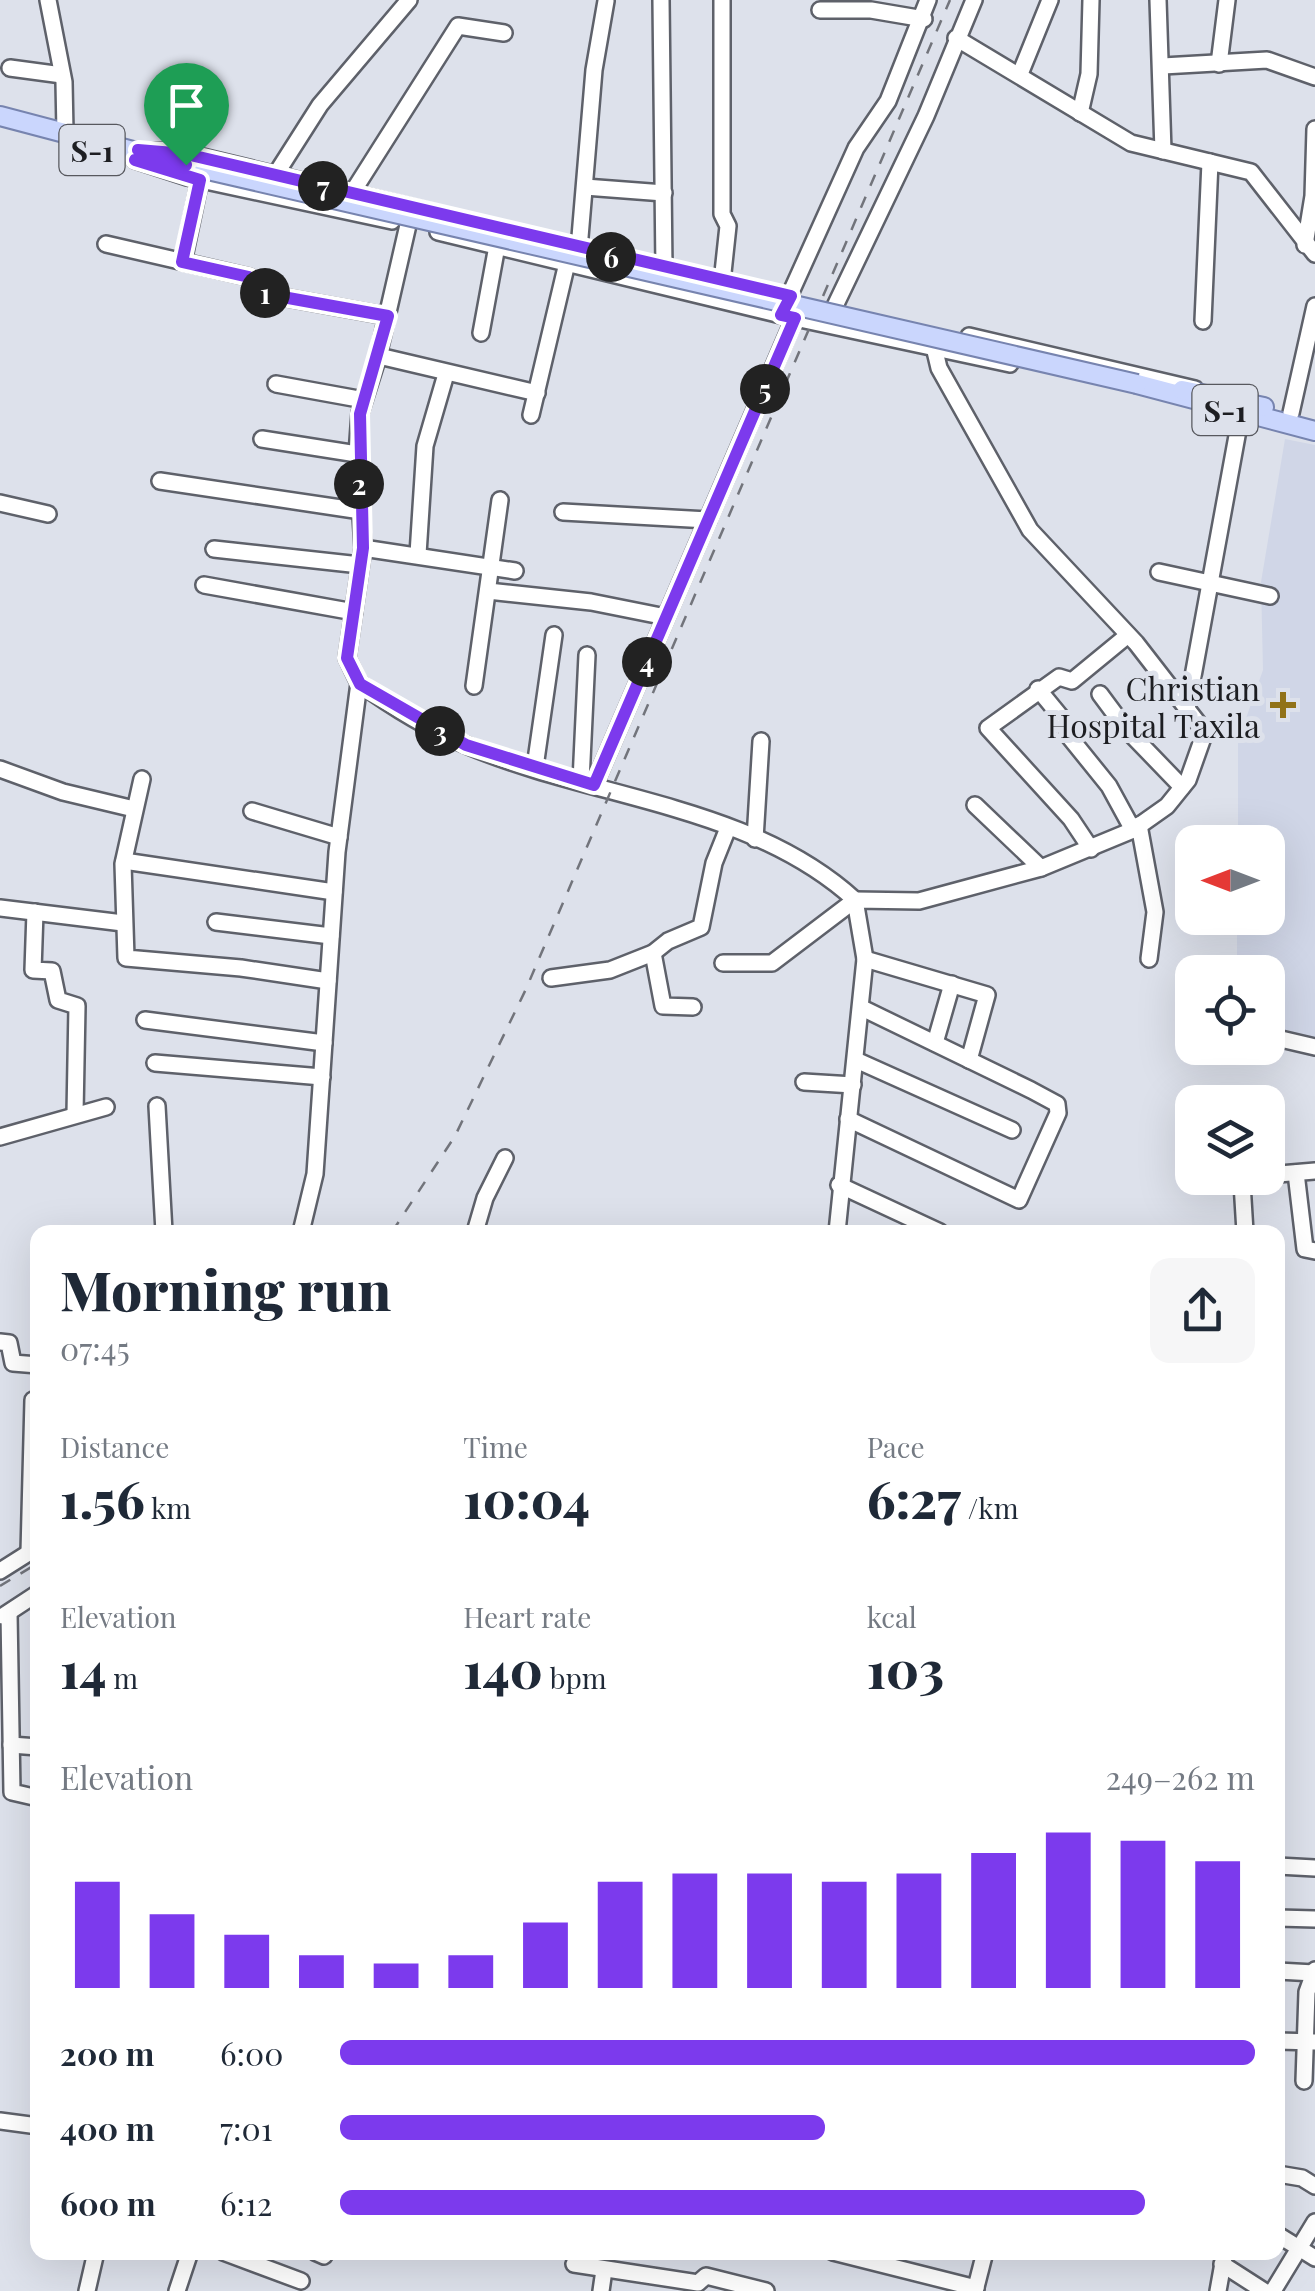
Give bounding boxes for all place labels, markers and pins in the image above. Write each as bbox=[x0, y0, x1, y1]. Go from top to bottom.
pin bbox=[144, 63, 229, 166]
pin: 7 bbox=[298, 161, 348, 211]
pin: 6 bbox=[586, 232, 636, 282]
pin: 1 bbox=[240, 268, 290, 318]
pin: 5 bbox=[740, 364, 790, 414]
pin: 2 bbox=[334, 459, 384, 509]
pin: 4 bbox=[622, 637, 672, 687]
place label: Christian Hospital Taxila bbox=[1046, 666, 1260, 746]
marker: Christian Hospital Taxila bbox=[1270, 692, 1296, 718]
pin: 3 bbox=[415, 706, 465, 756]

